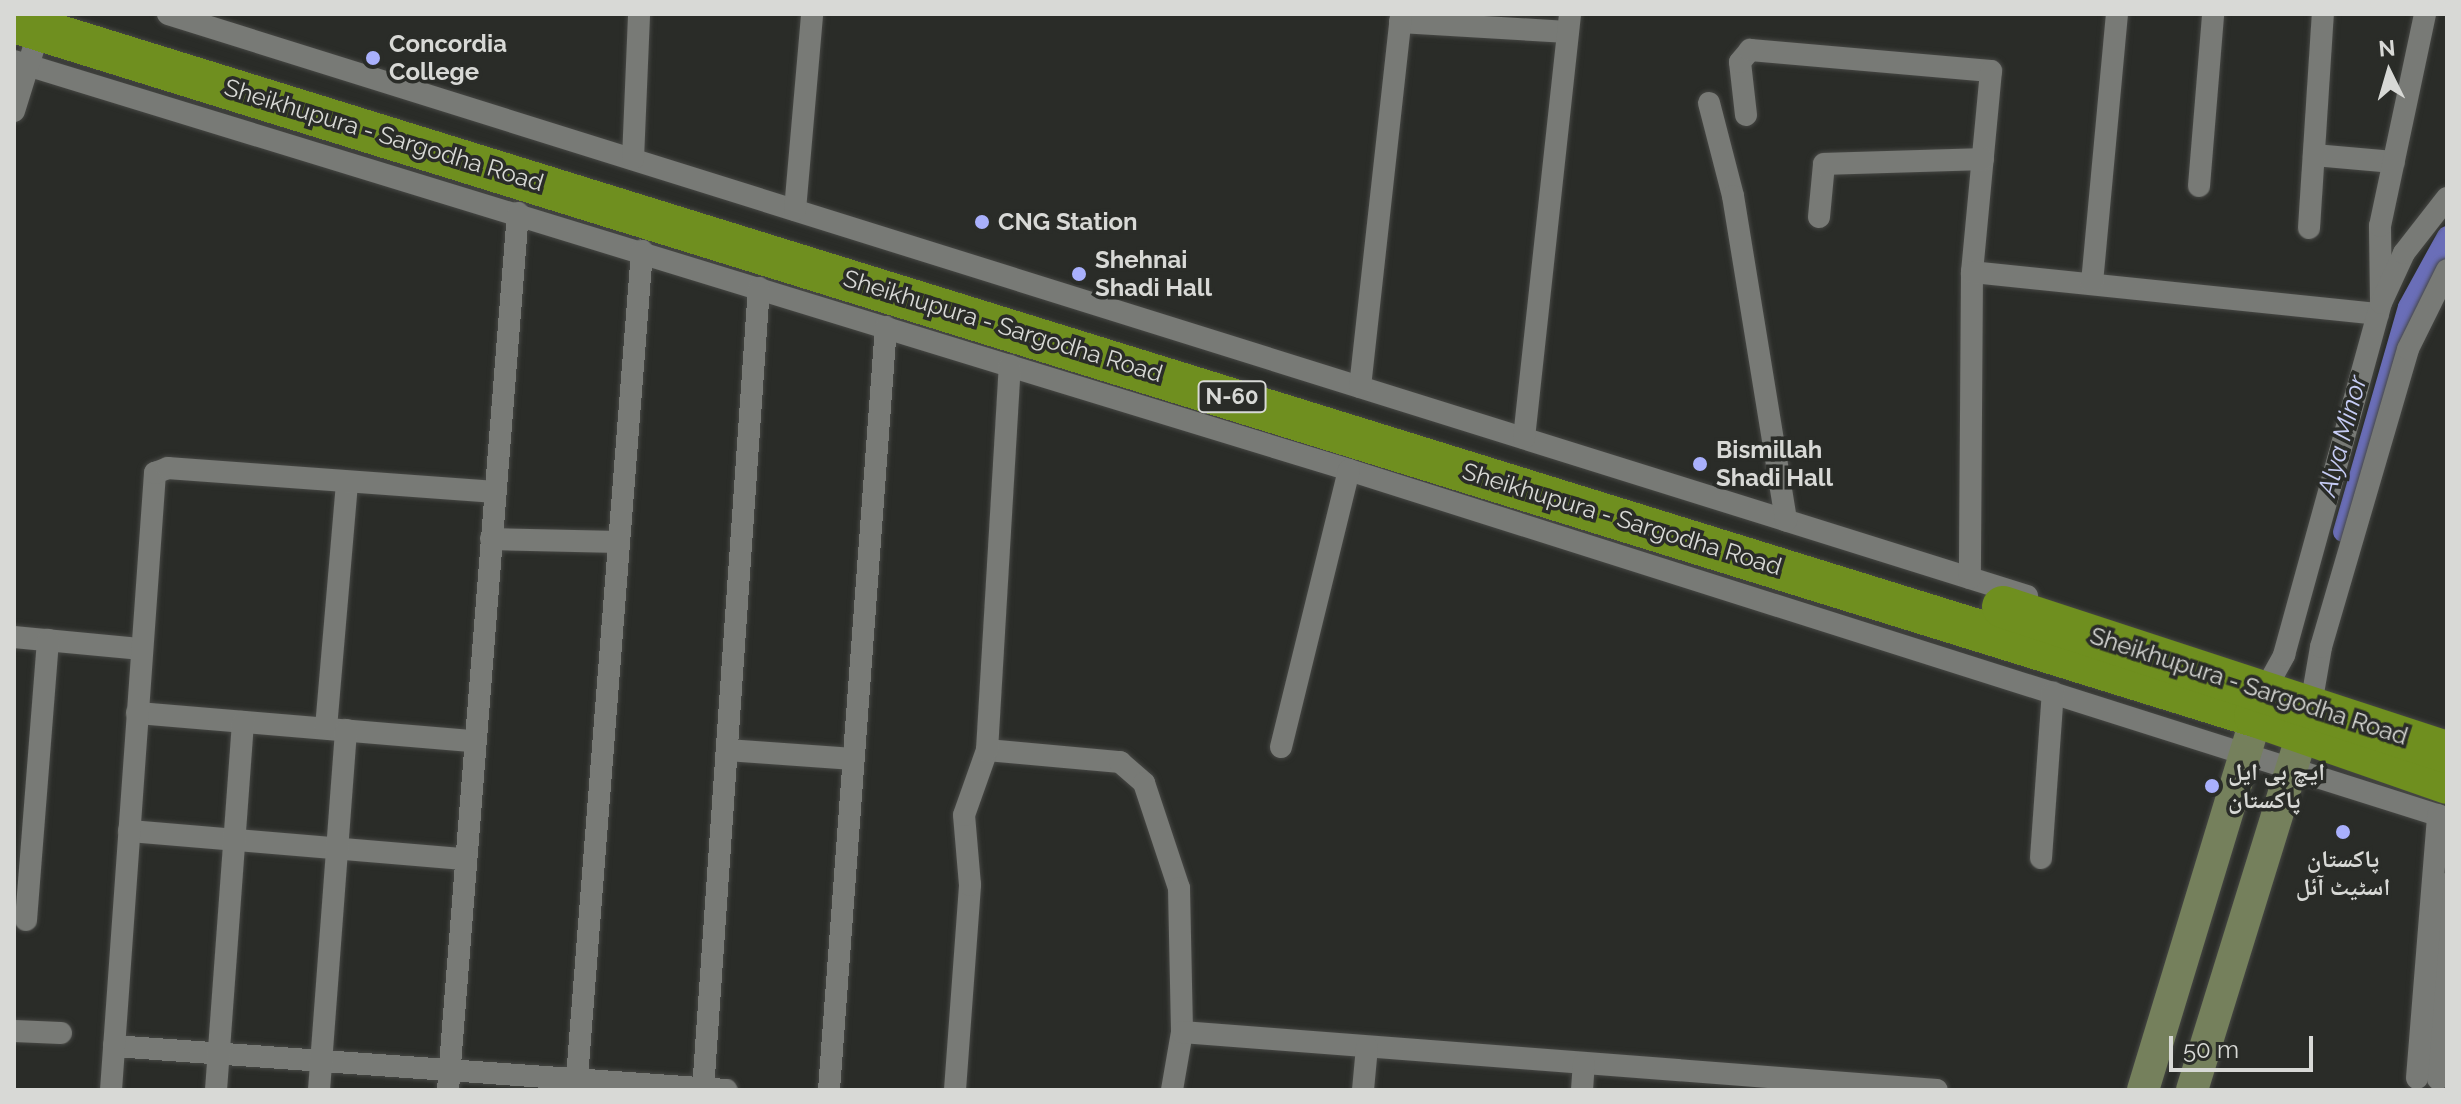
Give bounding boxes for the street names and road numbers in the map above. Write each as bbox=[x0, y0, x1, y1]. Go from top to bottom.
street label: Sheikhupura - Sargodha Road bbox=[221, 73, 547, 197]
street label: Sheikhupura - Sargodha Road bbox=[840, 264, 1166, 388]
road number: N-60 bbox=[1196, 379, 1268, 415]
street label: Sheikhupura - Sargodha Road bbox=[1459, 457, 1785, 581]
street label: Sheikhupura - Sargodha Road bbox=[2087, 621, 2411, 751]

